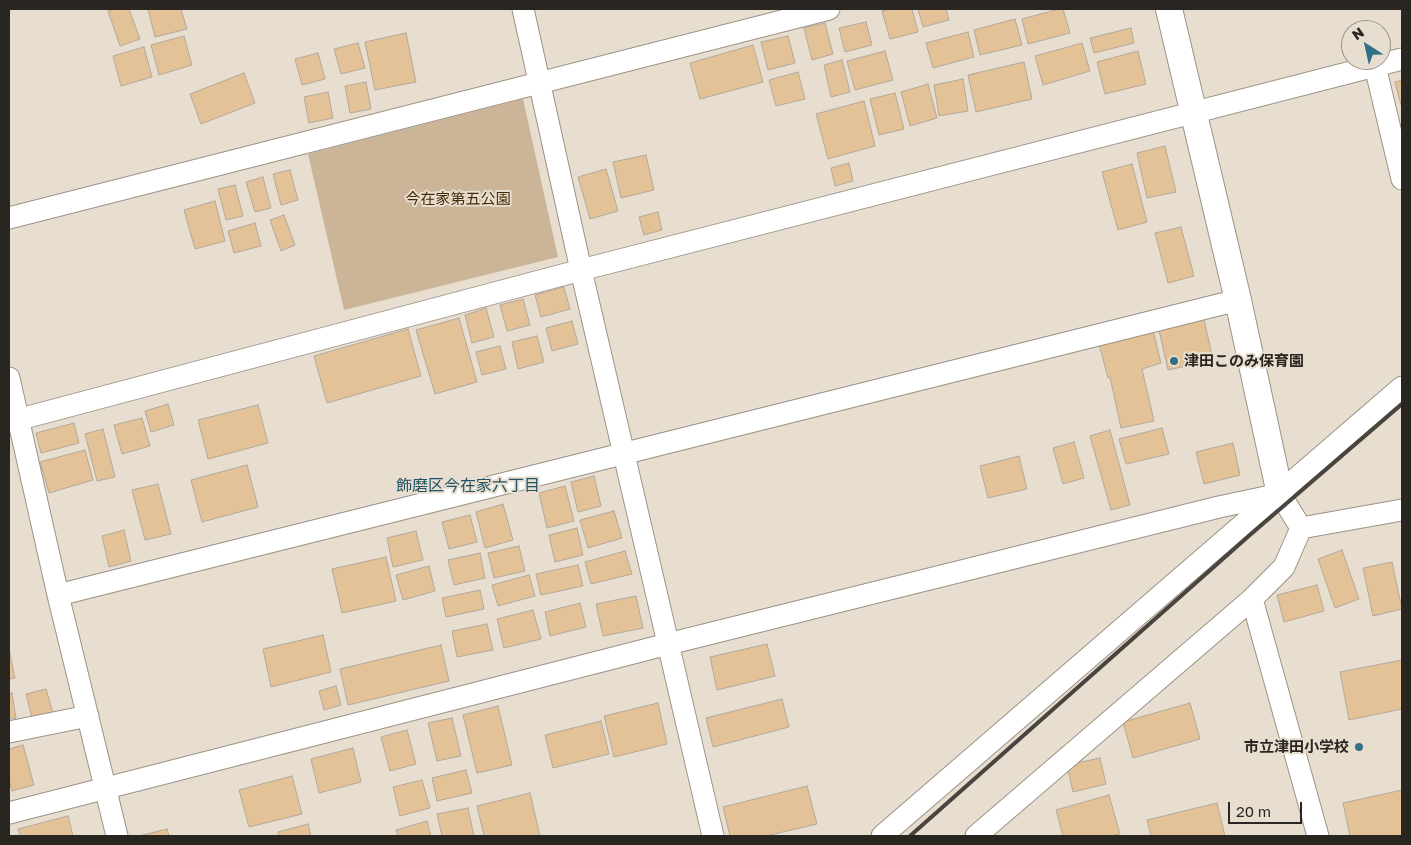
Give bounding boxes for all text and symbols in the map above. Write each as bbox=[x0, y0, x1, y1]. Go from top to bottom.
north arrow bbox=[1341, 20, 1391, 70]
text: N bbox=[1348, 23, 1367, 43]
park label: 今在家第五公園 bbox=[406, 190, 510, 208]
place label: 津田このみ保育園 bbox=[1184, 352, 1304, 370]
marker: 津田このみ保育園 bbox=[1168, 355, 1180, 367]
district label: 飾磨区今在家六丁目 bbox=[396, 476, 540, 496]
place label: 市立津田小学校 bbox=[1244, 738, 1349, 756]
marker: 市立津田小学校 bbox=[1353, 741, 1365, 753]
scale bar bbox=[1231, 792, 1305, 824]
text: 20 m bbox=[1236, 802, 1271, 820]

